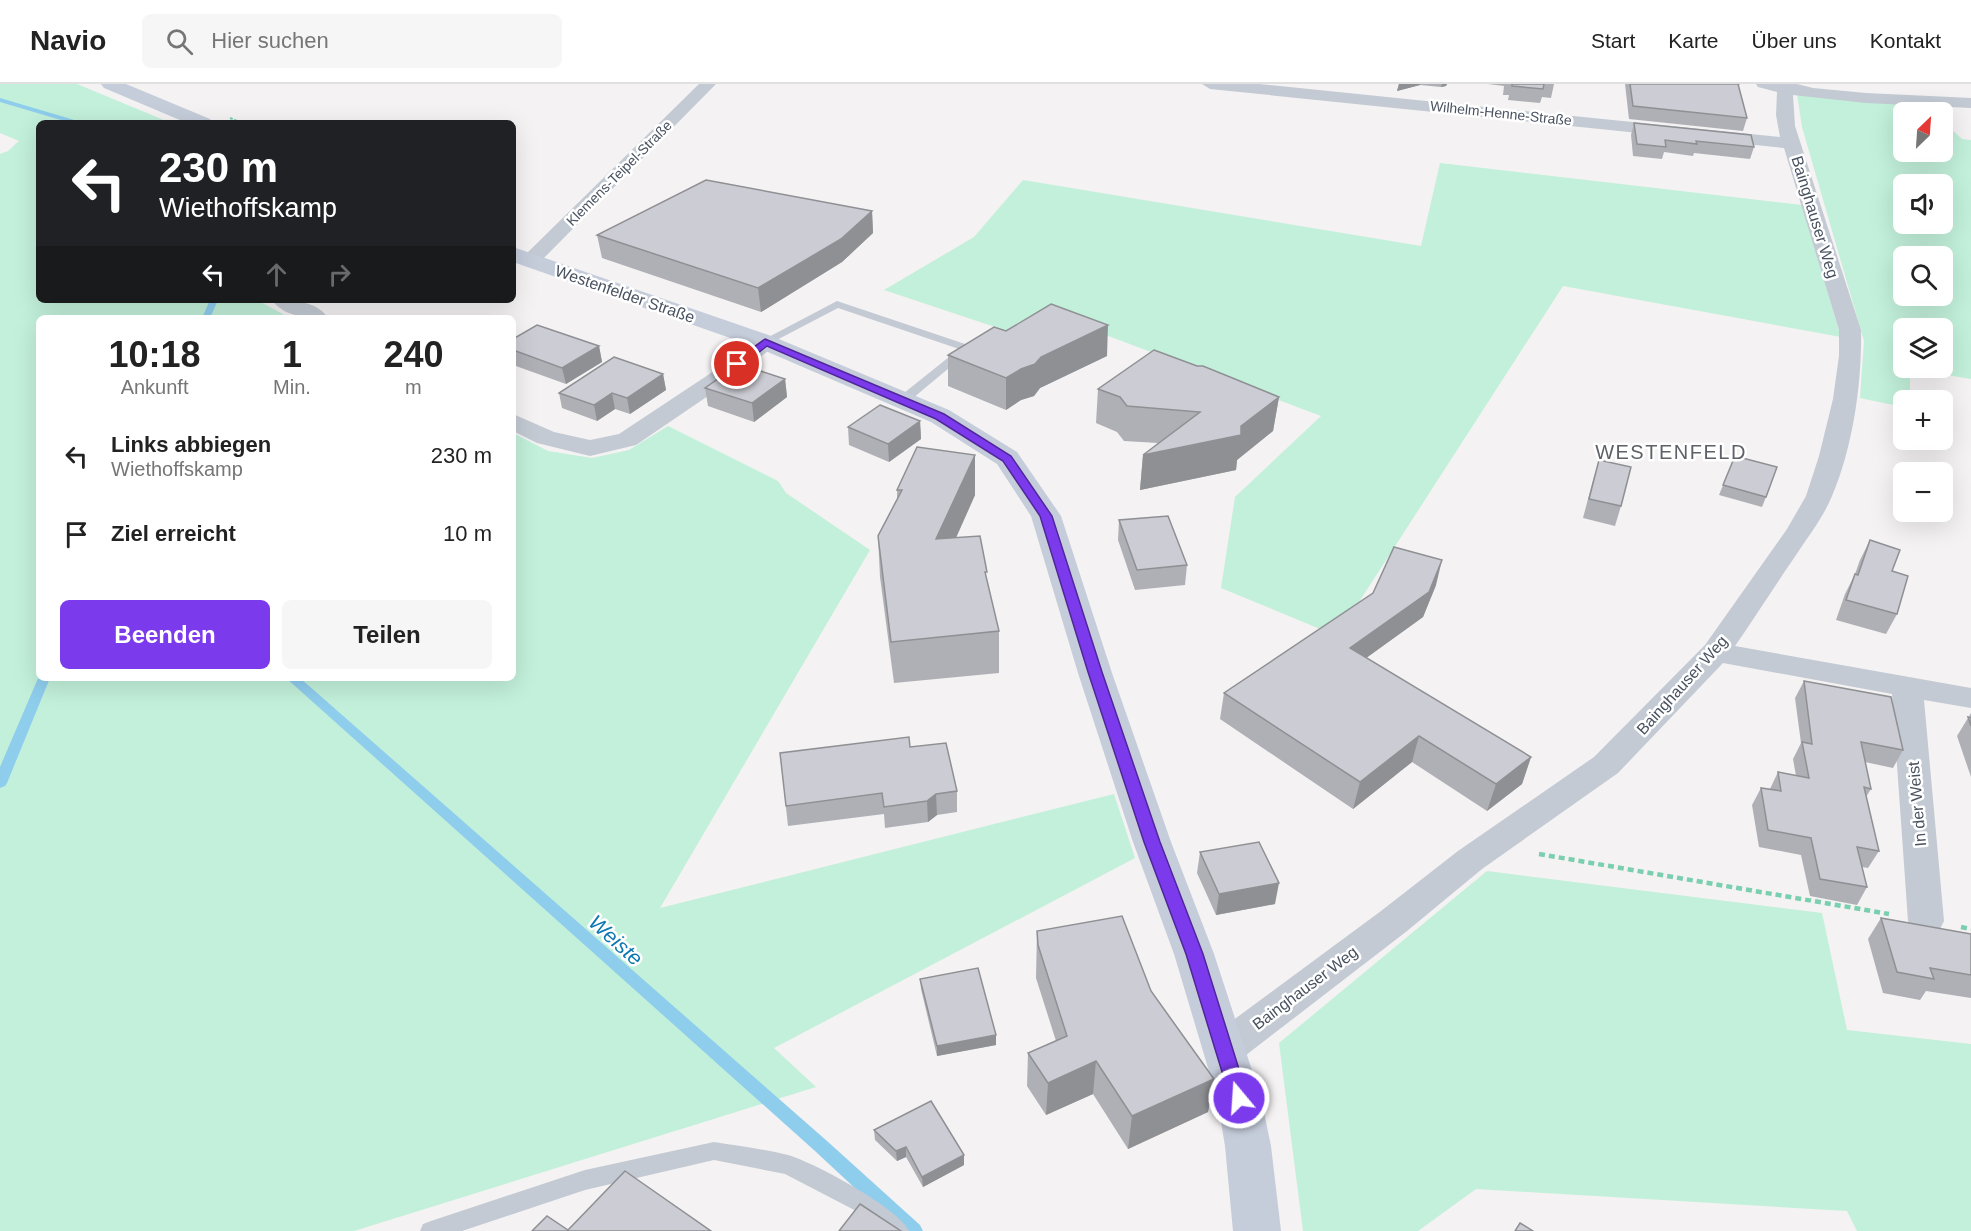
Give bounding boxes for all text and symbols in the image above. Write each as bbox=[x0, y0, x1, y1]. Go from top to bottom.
search box bbox=[142, 14, 562, 68]
text: Navio bbox=[30, 25, 106, 56]
icon: search bbox=[163, 25, 196, 58]
text: Hier suchen bbox=[211, 28, 329, 53]
text: Start bbox=[1591, 29, 1635, 52]
text: Karte bbox=[1668, 29, 1719, 52]
text: Über uns bbox=[1752, 29, 1837, 52]
text: Kontakt bbox=[1870, 29, 1941, 52]
street label: Wilhelm-Henne-Straße bbox=[1429, 98, 1573, 128]
north arrow bbox=[1893, 102, 1953, 162]
map controls bbox=[1893, 102, 1953, 522]
street label: Klemens-Teipel-Straße bbox=[563, 117, 675, 229]
icon: left bbox=[60, 144, 138, 222]
text: 230 m bbox=[159, 144, 278, 191]
street label: Bainghauser Weg bbox=[1788, 154, 1842, 280]
button: sound bbox=[1893, 174, 1953, 234]
text: Wiethoffskamp bbox=[159, 193, 337, 223]
button: search bbox=[1893, 246, 1953, 306]
icon: left bbox=[197, 258, 230, 291]
icon: ahead bbox=[260, 258, 293, 291]
icon: right bbox=[323, 258, 356, 291]
street label: Westenfelder Straße bbox=[553, 262, 697, 326]
button: layers bbox=[1893, 318, 1953, 378]
text: 10:18 bbox=[109, 334, 201, 375]
text: 1 bbox=[282, 334, 302, 375]
text: 240 bbox=[383, 334, 443, 375]
pin bbox=[711, 338, 762, 389]
icon: arrive bbox=[720, 347, 753, 380]
text: Ankunft bbox=[121, 376, 188, 398]
text: Min. bbox=[273, 376, 311, 398]
text: m bbox=[405, 376, 422, 398]
button: + bbox=[1893, 390, 1953, 450]
text: Links abbiegen bbox=[111, 432, 271, 457]
icon: left bbox=[60, 440, 93, 473]
district label: WESTENFELD bbox=[1595, 441, 1747, 463]
text: 230 m bbox=[431, 443, 492, 468]
text: Wiethoffskamp bbox=[111, 458, 243, 480]
button: − bbox=[1893, 462, 1953, 522]
icon: arrive bbox=[60, 518, 93, 551]
text: Ziel erreicht bbox=[111, 521, 236, 546]
text: 10 m bbox=[443, 521, 492, 546]
button: Beenden bbox=[60, 600, 270, 669]
button: Teilen bbox=[282, 600, 492, 669]
street label: Bainghauser Weg bbox=[1633, 632, 1731, 738]
street label: In der Weist bbox=[1905, 760, 1929, 847]
water label: Weiste bbox=[585, 910, 647, 970]
street label: Bainghauser Weg bbox=[1249, 943, 1361, 1033]
position arrow bbox=[1207, 1066, 1271, 1130]

